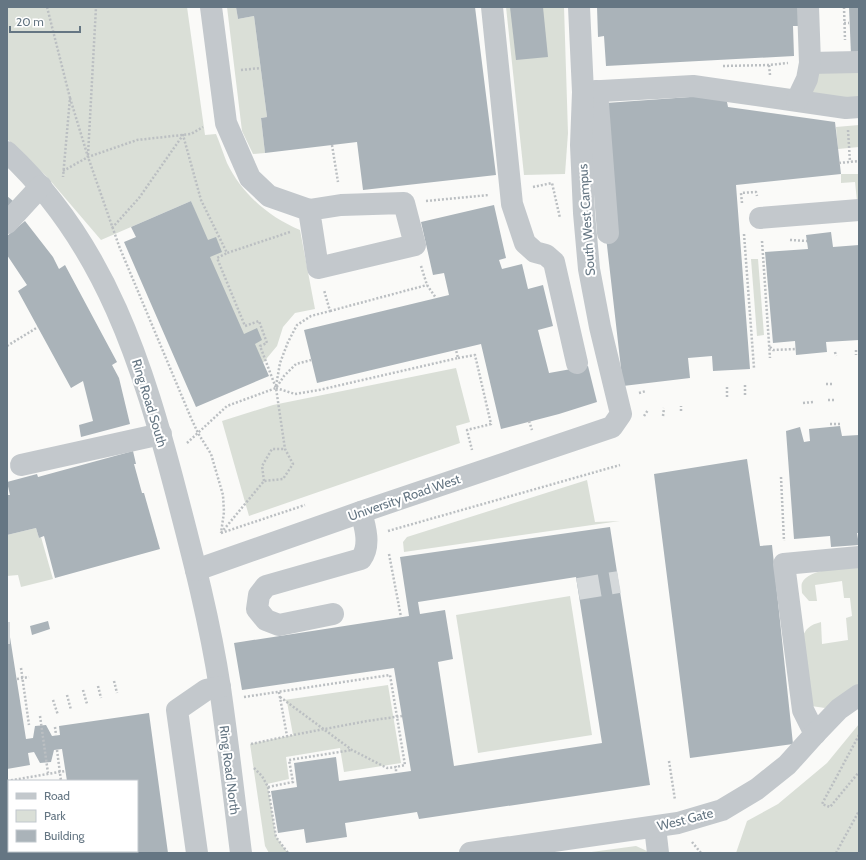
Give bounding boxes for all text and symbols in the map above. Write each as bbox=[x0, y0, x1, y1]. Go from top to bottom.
scale bar bbox=[10, 8, 80, 34]
text: 20 m bbox=[16, 14, 44, 29]
street label: South West Campus bbox=[574, 163, 598, 276]
street label: Ring Road South bbox=[129, 357, 171, 449]
street label: University Road West bbox=[346, 470, 463, 524]
street label: Ring Road North bbox=[217, 724, 243, 816]
legend bbox=[8, 780, 138, 852]
text: Road bbox=[44, 788, 70, 803]
street label: West Gate bbox=[655, 804, 715, 834]
text: Park bbox=[44, 808, 66, 823]
text: Building bbox=[44, 828, 86, 843]

